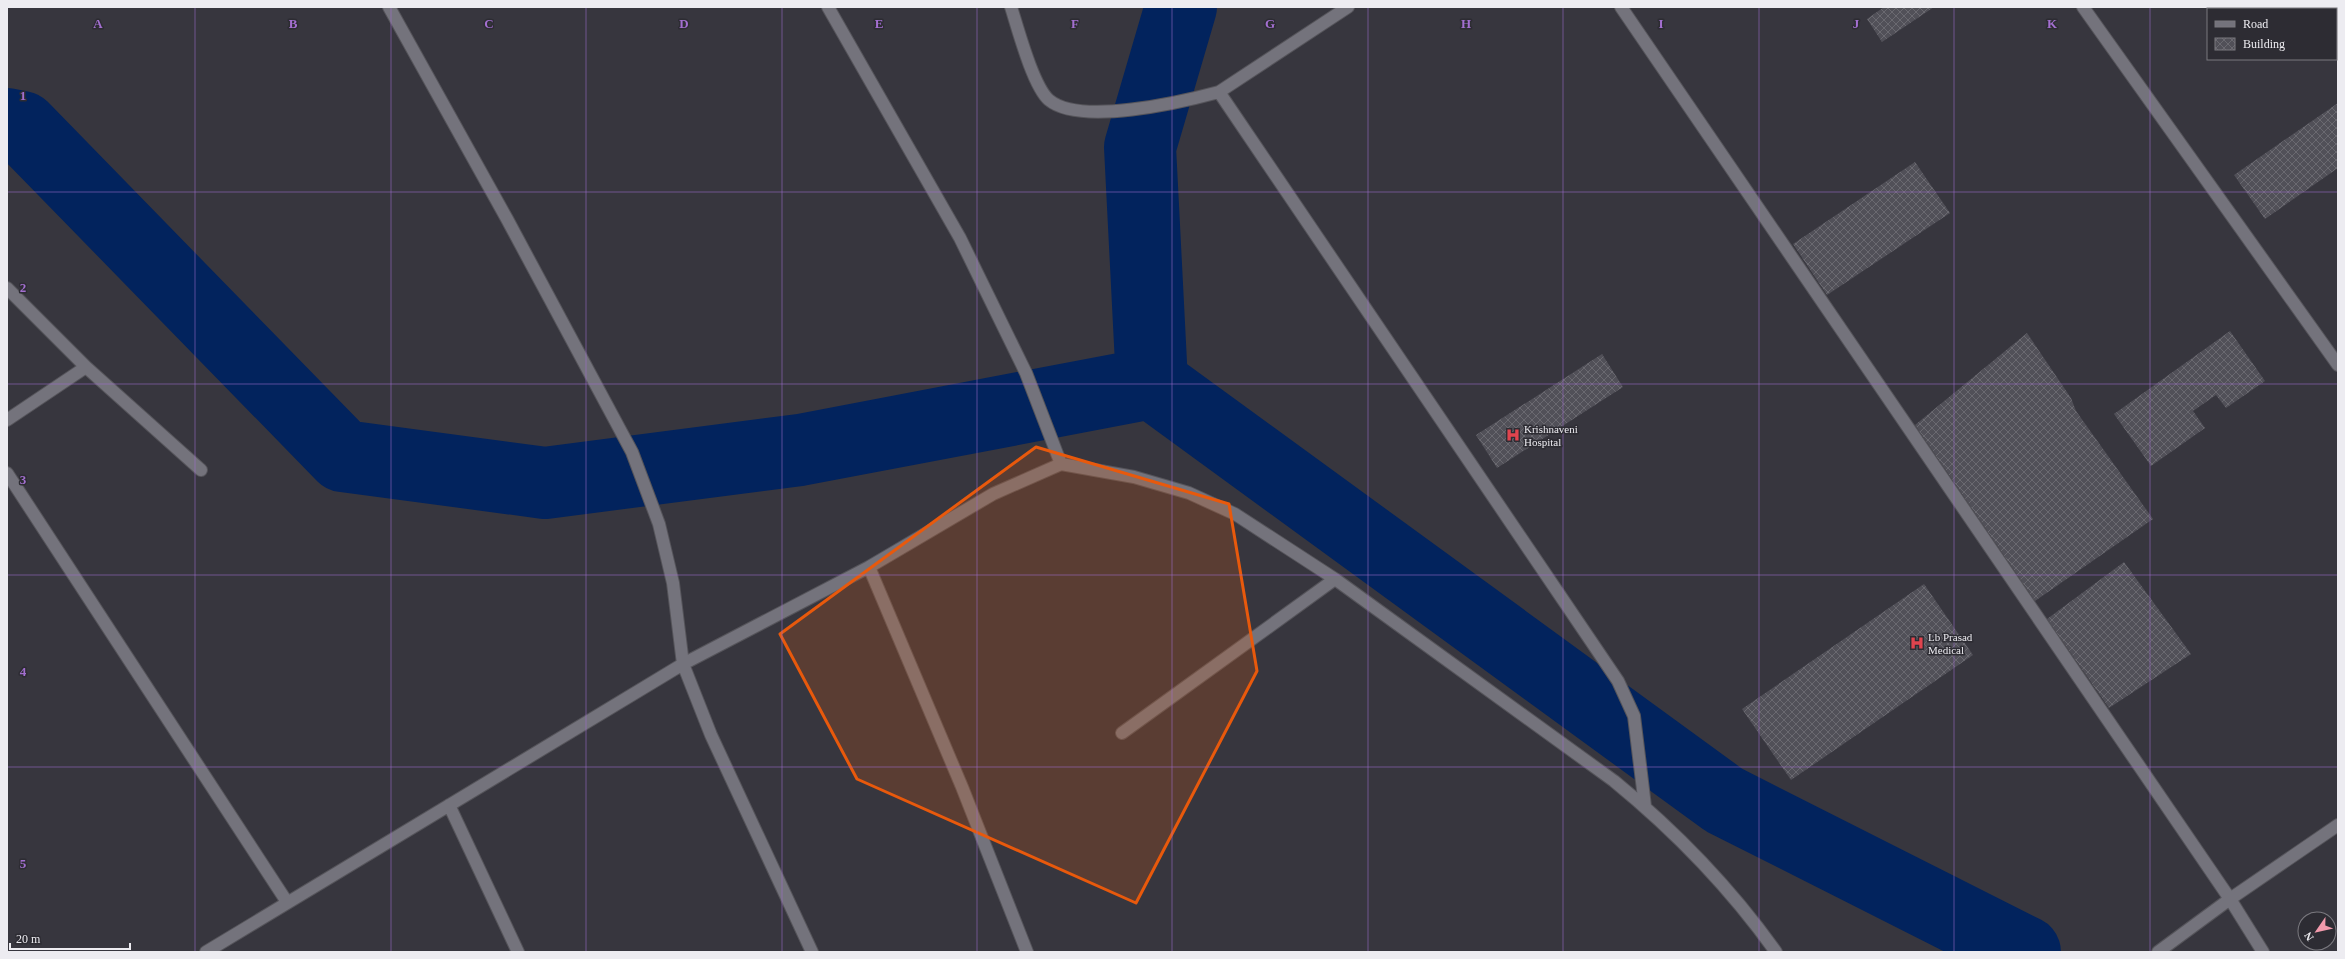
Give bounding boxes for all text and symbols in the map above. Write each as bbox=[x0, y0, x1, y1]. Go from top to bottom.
legend bbox=[2207, 8, 2337, 60]
text: A bbox=[93, 16, 103, 31]
text: B bbox=[289, 16, 298, 31]
text: C bbox=[484, 16, 494, 31]
text: D bbox=[679, 16, 689, 31]
text: E bbox=[875, 16, 883, 31]
text: F bbox=[1071, 16, 1079, 31]
text: G bbox=[1265, 16, 1275, 31]
text: H bbox=[1461, 16, 1471, 31]
text: I bbox=[1658, 16, 1664, 31]
text: J bbox=[1853, 16, 1860, 31]
text: K bbox=[2047, 16, 2058, 31]
text: Road bbox=[2243, 17, 2268, 31]
text: Building bbox=[2243, 37, 2285, 51]
text: 1 bbox=[20, 88, 26, 103]
text: 2 bbox=[20, 280, 26, 295]
place label: Krishnaveni Hospital bbox=[1524, 423, 1578, 448]
hospital icon: Krishnaveni Hospital bbox=[1505, 427, 1521, 443]
text: 3 bbox=[20, 472, 27, 487]
place label: Lb Prasad Medical bbox=[1928, 631, 1973, 656]
hospital icon: Lb Prasad Medical bbox=[1909, 635, 1925, 651]
text: 4 bbox=[20, 664, 27, 679]
text: 5 bbox=[20, 856, 27, 871]
north arrow bbox=[2297, 911, 2337, 951]
scale bar bbox=[10, 925, 130, 951]
text: N bbox=[2301, 930, 2316, 943]
text: 20 m bbox=[16, 932, 41, 946]

